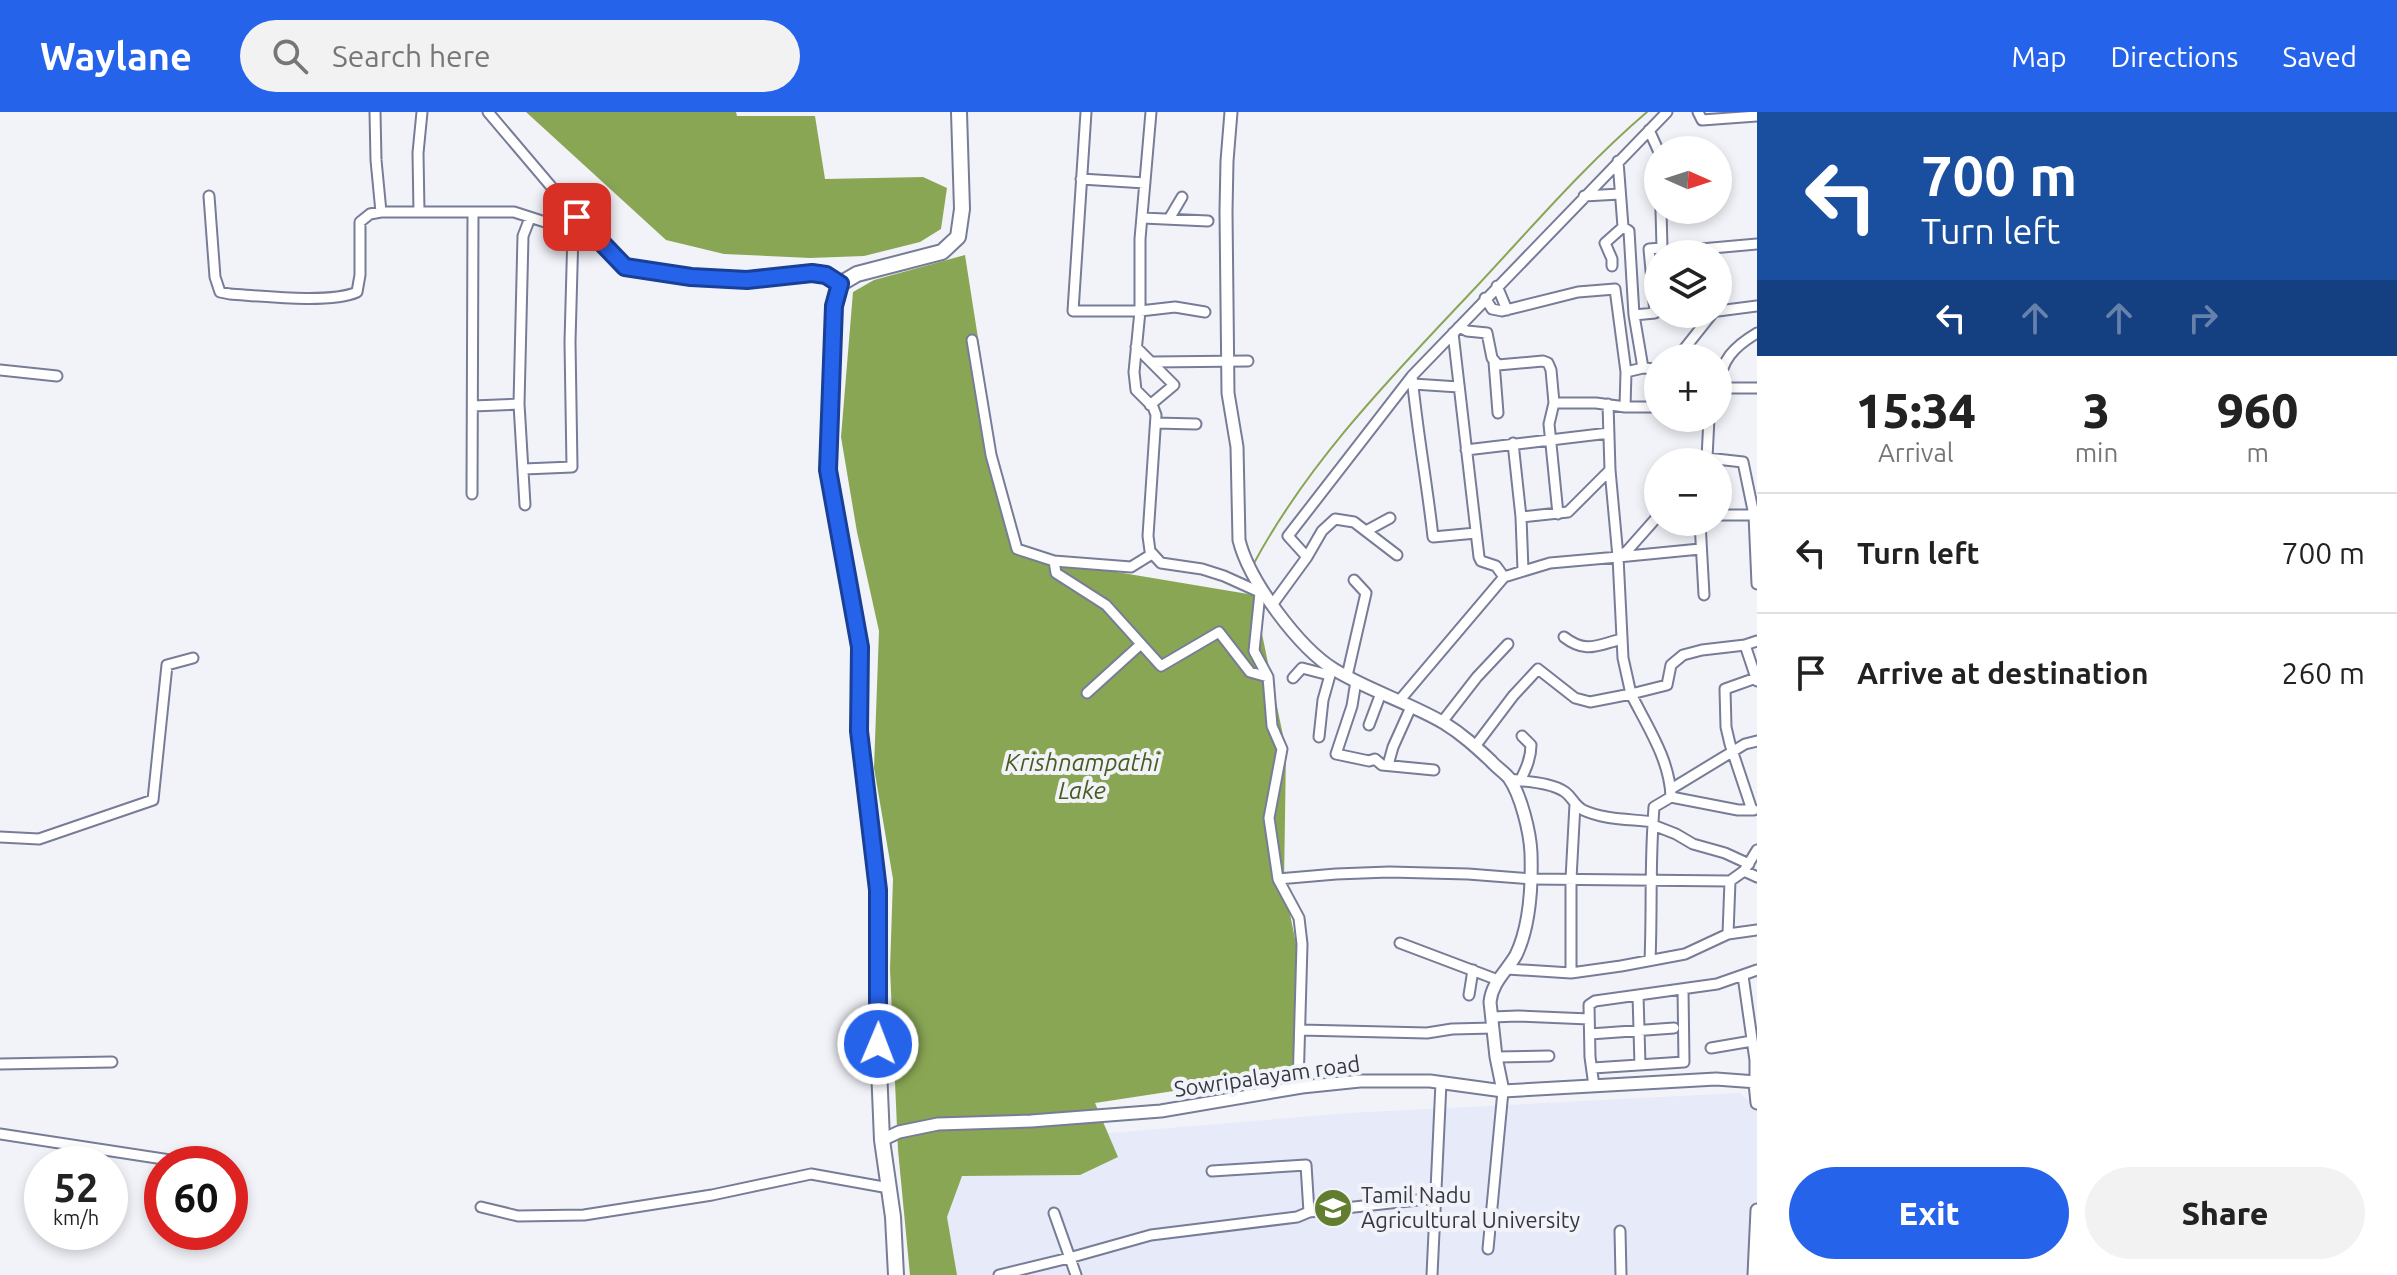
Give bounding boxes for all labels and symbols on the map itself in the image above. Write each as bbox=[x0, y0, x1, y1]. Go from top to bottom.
north arrow bbox=[1644, 136, 1732, 224]
pin bbox=[543, 183, 611, 251]
water label: Krishnampathi Lake bbox=[1005, 749, 1160, 804]
position arrow bbox=[836, 1002, 920, 1086]
street label: Sowripalayam road bbox=[1172, 1050, 1362, 1101]
speed limit sign: 60 bbox=[144, 1146, 248, 1250]
place label: Tamil Nadu Agricultural University bbox=[1361, 1182, 1580, 1232]
school or university icon: Tamil Nadu Agricultural University bbox=[1312, 1187, 1354, 1229]

